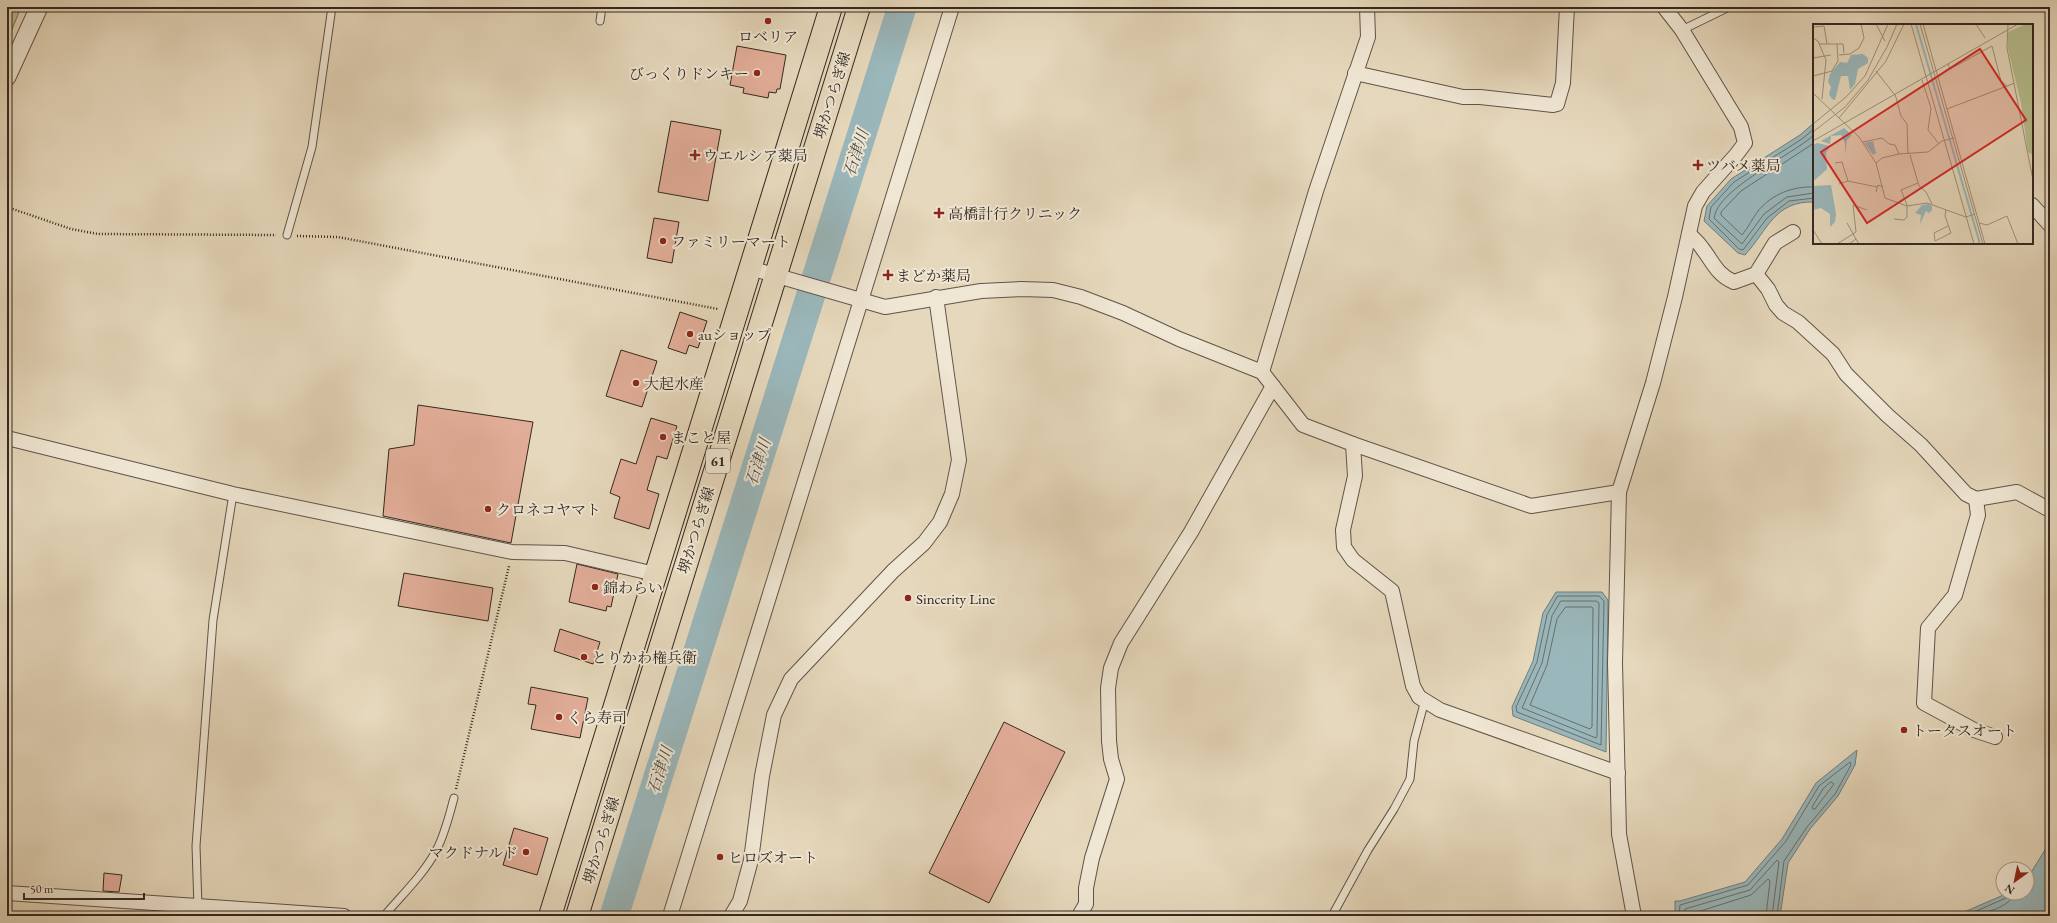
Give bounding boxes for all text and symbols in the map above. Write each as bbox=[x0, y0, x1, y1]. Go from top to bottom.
marker: ロベリア bbox=[763, 16, 773, 26]
inset map bbox=[1813, 24, 2033, 244]
place label: ロベリア bbox=[738, 27, 798, 46]
street label: 堺かつらぎ線 bbox=[810, 49, 854, 141]
place label: びっくりドンキー bbox=[629, 64, 749, 83]
marker: びっくりドンキー bbox=[752, 68, 762, 78]
water label: 石津川 bbox=[839, 125, 874, 179]
place label: ウエルシア薬局 bbox=[703, 146, 808, 165]
marker: ウエルシア薬局 bbox=[690, 150, 700, 160]
place label: ツバメ薬局 bbox=[1706, 156, 1781, 175]
marker: ツバメ薬局 bbox=[1693, 160, 1703, 170]
place label: 高橋計行クリニック bbox=[948, 204, 1082, 223]
marker: 高橋計行クリニック bbox=[933, 207, 945, 219]
place label: ファミリーマート bbox=[671, 232, 791, 251]
marker: ファミリーマート bbox=[658, 236, 668, 246]
place label: まどか薬局 bbox=[896, 266, 971, 285]
marker: まどか薬局 bbox=[883, 270, 893, 280]
place label: auショップ bbox=[698, 325, 772, 344]
marker: auショップ bbox=[685, 329, 695, 339]
place label: 大起水産 bbox=[644, 374, 704, 393]
marker: 大起水産 bbox=[631, 378, 641, 388]
place label: まこと屋 bbox=[671, 428, 731, 447]
marker: まこと屋 bbox=[658, 432, 668, 442]
water label: 石津川 bbox=[741, 434, 776, 488]
road number: 61 bbox=[706, 449, 730, 473]
street label: 堺かつらぎ線 bbox=[674, 484, 718, 576]
place label: クロネコヤマト bbox=[496, 500, 601, 519]
marker: クロネコヤマト bbox=[483, 504, 493, 514]
place label: 錦わらい bbox=[603, 578, 663, 597]
marker: 錦わらい bbox=[590, 582, 600, 592]
place label: Sincerity Line bbox=[916, 589, 996, 608]
marker: Sincerity Line bbox=[903, 593, 913, 603]
place label: とりかわ権兵衛 bbox=[592, 648, 697, 667]
marker: とりかわ権兵衛 bbox=[579, 652, 589, 662]
place label: くら寿司 bbox=[567, 708, 627, 727]
marker: くら寿司 bbox=[554, 712, 564, 722]
place label: トータスオート bbox=[1912, 721, 2017, 740]
marker: トータスオート bbox=[1899, 725, 1909, 735]
water label: 石津川 bbox=[643, 742, 678, 796]
street label: 堺かつらぎ線 bbox=[579, 794, 623, 886]
place label: マクドナルド bbox=[429, 843, 518, 862]
marker: マクドナルド bbox=[521, 847, 531, 857]
place label: ヒロズオート bbox=[728, 848, 818, 867]
marker: ヒロズオート bbox=[715, 852, 725, 862]
north arrow bbox=[1995, 861, 2035, 901]
scale bar bbox=[24, 875, 144, 901]
text: 50 m bbox=[30, 881, 54, 897]
text: N bbox=[2002, 881, 2017, 898]

